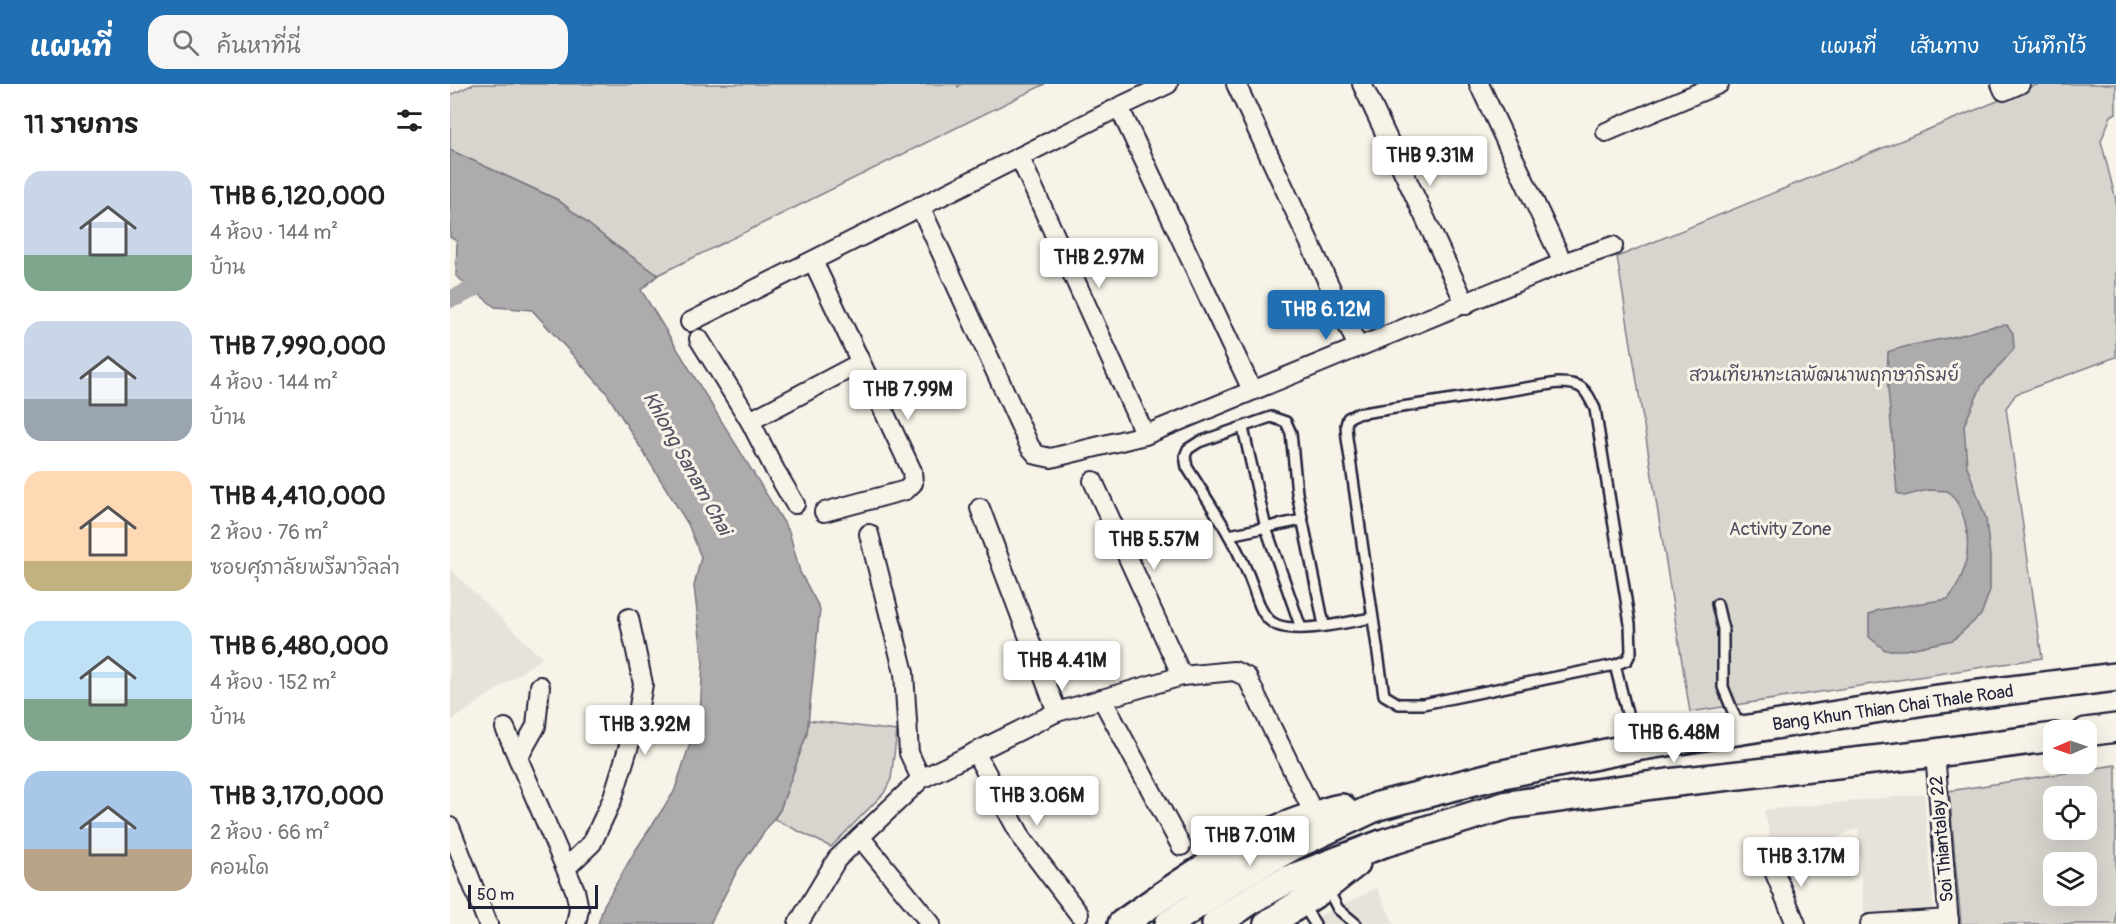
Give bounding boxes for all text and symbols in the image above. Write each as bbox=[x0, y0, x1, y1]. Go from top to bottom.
search box bbox=[148, 15, 568, 69]
icon: search bbox=[169, 26, 202, 59]
text: แผนที่ bbox=[30, 30, 112, 65]
text: ค้นหาที่นี่ bbox=[217, 32, 301, 60]
text: แผนที่ bbox=[1820, 33, 1877, 60]
text: เส้นทาง bbox=[1910, 33, 1979, 60]
text: บันทึกไว้ bbox=[2012, 33, 2086, 60]
icon: filters bbox=[393, 104, 426, 137]
text: 11 รายการ bbox=[24, 109, 139, 141]
pin: THB 9.31M bbox=[1361, 136, 1499, 187]
text: THB 9.31M bbox=[1386, 143, 1474, 168]
text: THB 6,120,000 bbox=[210, 180, 385, 212]
icon: home bbox=[72, 195, 144, 267]
text: 4 ห้อง · 144 m² bbox=[210, 220, 338, 245]
pin: THB 2.97M bbox=[1030, 238, 1168, 289]
text: THB 2.97M bbox=[1054, 245, 1144, 270]
text: บ้าน bbox=[210, 255, 245, 280]
pin: THB 6.12M bbox=[1257, 290, 1395, 341]
text: THB 6.12M bbox=[1282, 297, 1370, 322]
text: THB 7,990,000 bbox=[210, 330, 386, 362]
icon: home bbox=[72, 345, 144, 417]
park label: สวนเทียนทะเลพัฒนาพฤกษาภิรมย์ bbox=[1689, 362, 1959, 387]
text: 4 ห้อง · 144 m² bbox=[210, 370, 338, 395]
pin: THB 7.99M bbox=[839, 370, 977, 421]
text: THB 7.99M bbox=[863, 377, 953, 402]
water label: Khlong Sanam Chai bbox=[637, 387, 738, 542]
text: บ้าน bbox=[210, 405, 245, 430]
text: THB 4,410,000 bbox=[210, 480, 386, 512]
icon: home bbox=[72, 495, 144, 567]
park label: Activity Zone bbox=[1729, 518, 1831, 541]
text: 2 ห้อง · 76 m² bbox=[210, 520, 329, 545]
pin: THB 5.57M bbox=[1085, 520, 1223, 571]
text: THB 5.57M bbox=[1109, 527, 1199, 552]
text: ซอยศุภาลัยพรีมาวิลล่า bbox=[210, 555, 400, 580]
text: THB 6,480,000 bbox=[210, 630, 389, 662]
pin: THB 4.41M bbox=[993, 641, 1131, 692]
icon: home bbox=[72, 645, 144, 717]
text: THB 4.41M bbox=[1017, 648, 1107, 673]
text: 4 ห้อง · 152 m² bbox=[210, 670, 337, 695]
street label: Bang Khun Thian Chai Thale Road bbox=[1771, 680, 2015, 736]
text: บ้าน bbox=[210, 705, 245, 730]
pin: THB 3.92M bbox=[576, 705, 714, 756]
text: THB 3.92M bbox=[600, 712, 690, 737]
pin: THB 6.48M bbox=[1605, 713, 1743, 764]
text: THB 6.48M bbox=[1628, 720, 1720, 745]
north arrow bbox=[2043, 720, 2097, 774]
map controls bbox=[2043, 720, 2097, 906]
street label: Soi Thiantalay 22 bbox=[1925, 775, 1959, 903]
pin: THB 3.06M bbox=[968, 776, 1106, 827]
text: THB 3,170,000 bbox=[210, 780, 384, 812]
text: THB 3.06M bbox=[990, 783, 1084, 808]
button: locate bbox=[2043, 786, 2097, 840]
icon: home bbox=[72, 795, 144, 867]
pin: THB 7.01M bbox=[1181, 816, 1319, 867]
text: 2 ห้อง · 66 m² bbox=[210, 820, 330, 845]
text: THB 7.01M bbox=[1205, 823, 1295, 848]
pin: THB 3.17M bbox=[1732, 837, 1870, 888]
text: THB 3.17M bbox=[1757, 844, 1845, 869]
button: layers bbox=[2043, 852, 2097, 906]
text: คอนโด bbox=[210, 855, 269, 880]
scale bar bbox=[468, 882, 598, 910]
text: 50 m bbox=[477, 885, 514, 905]

